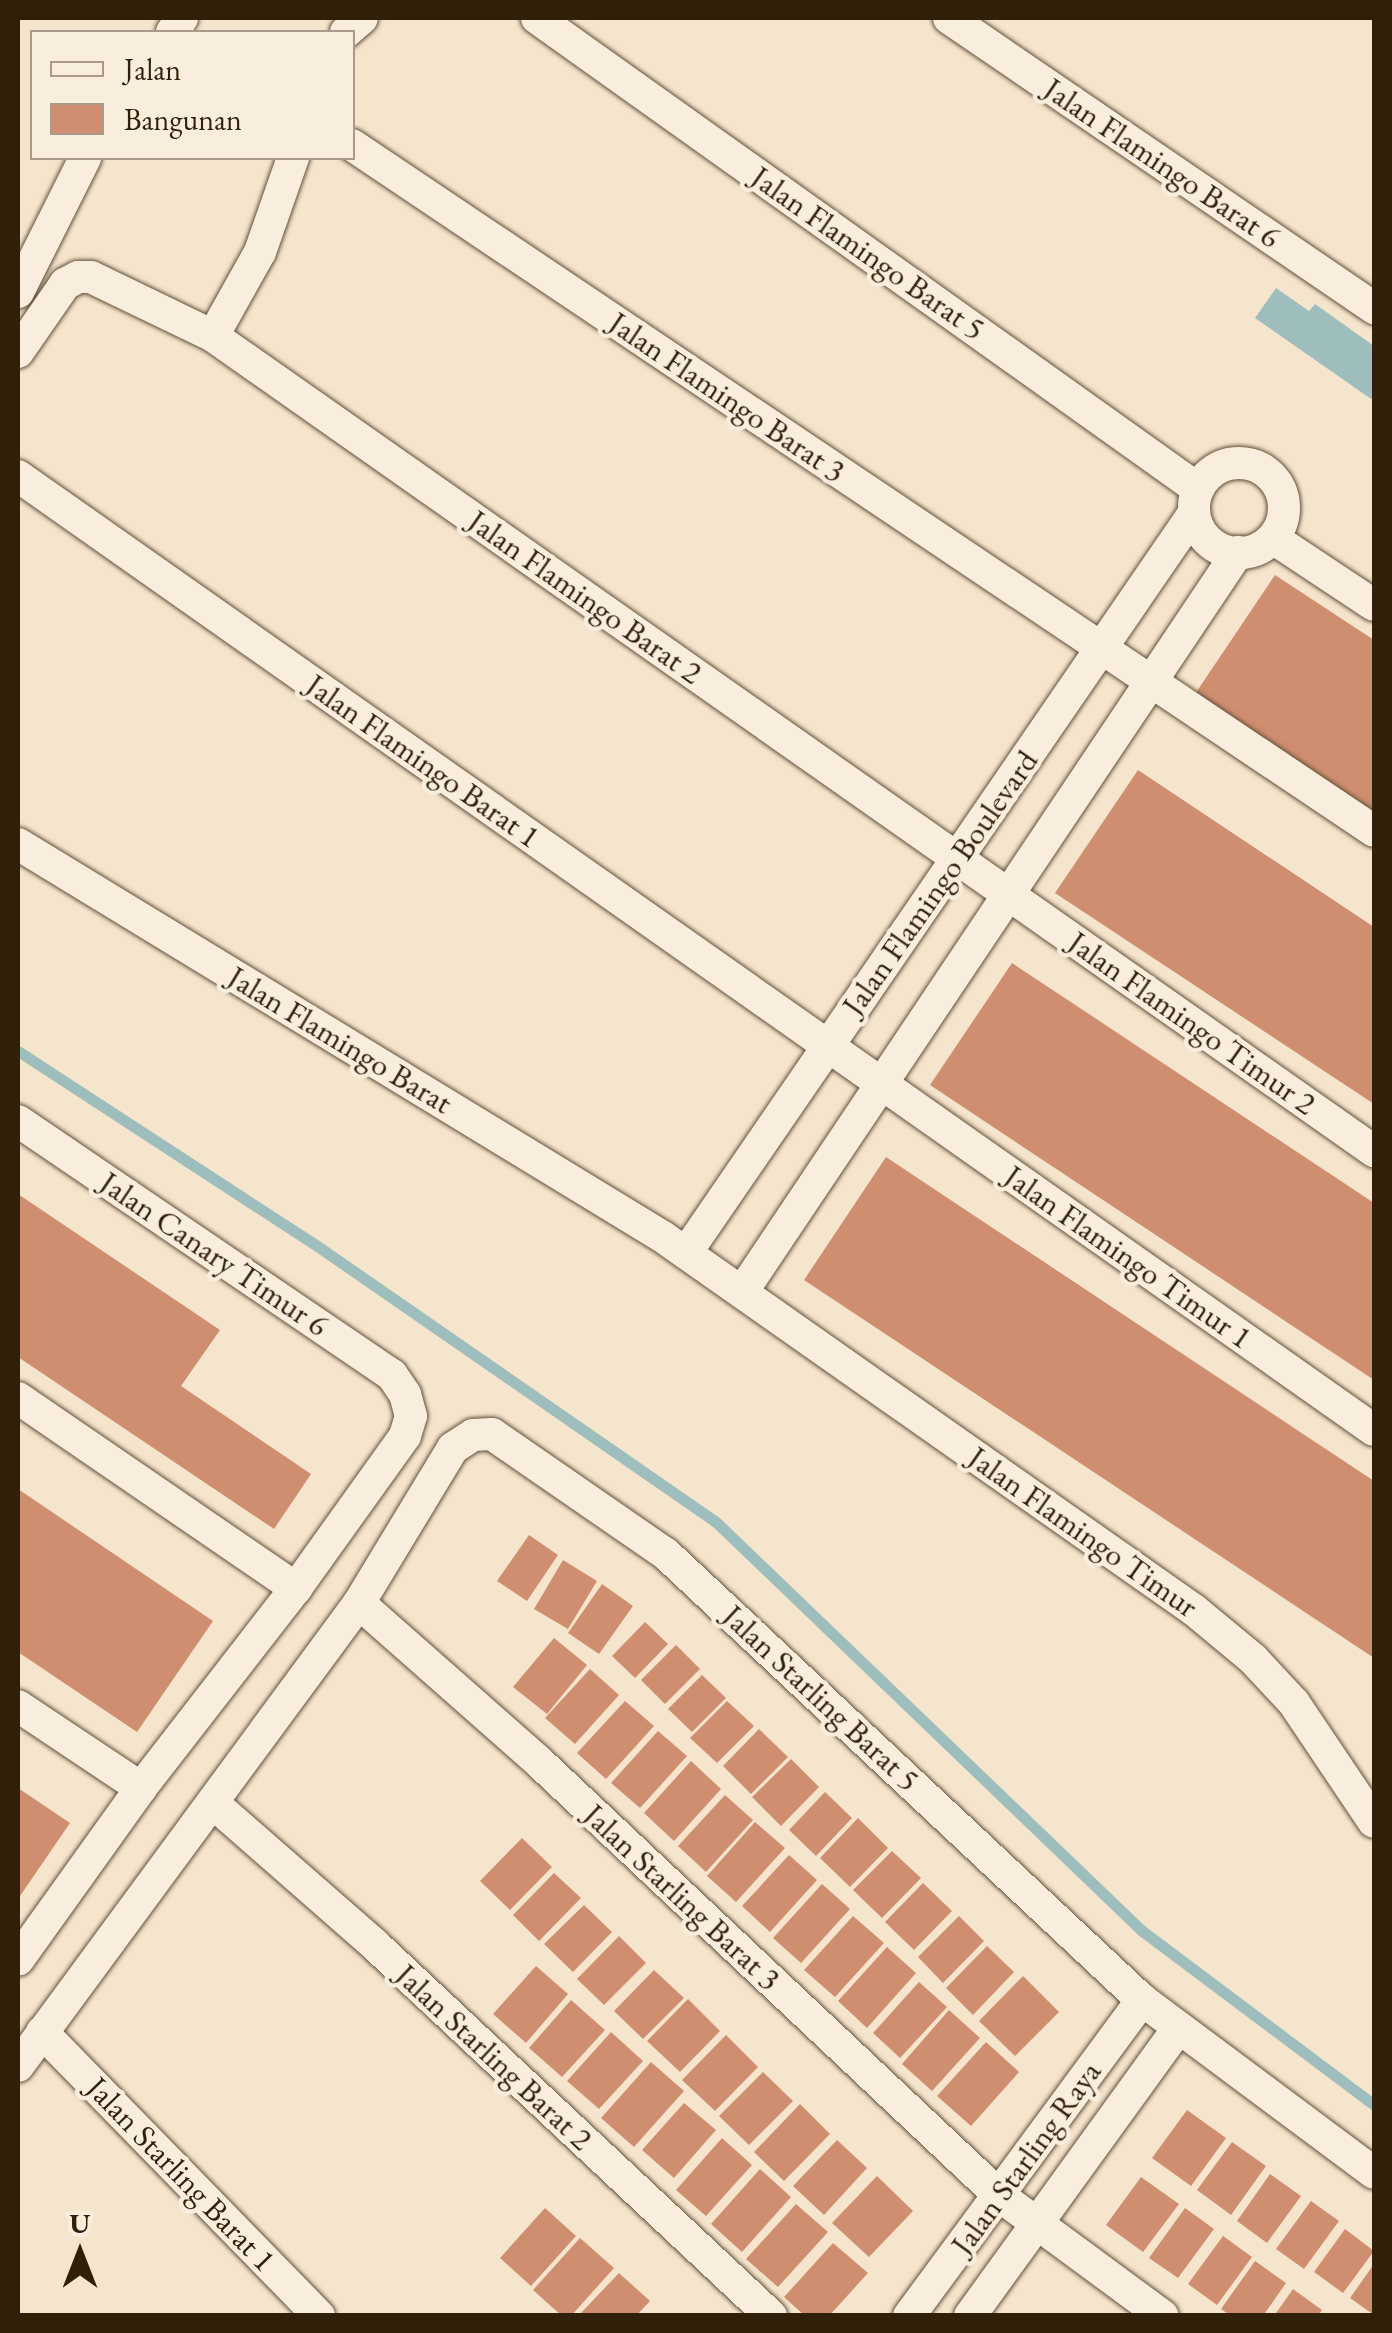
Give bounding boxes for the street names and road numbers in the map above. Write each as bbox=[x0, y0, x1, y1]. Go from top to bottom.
street label: Jalan Flamingo Barat 6 bbox=[1037, 70, 1287, 256]
street label: Jalan Flamingo Barat 5 bbox=[744, 158, 992, 348]
street label: Jalan Flamingo Barat 3 bbox=[602, 304, 852, 490]
street label: Jalan Flamingo Barat 2 bbox=[461, 502, 709, 692]
street label: Jalan Flamingo Barat 1 bbox=[299, 666, 547, 856]
street label: Jalan Flamingo Boulevard bbox=[834, 743, 1046, 1023]
street label: Jalan Flamingo Timur 2 bbox=[1061, 923, 1323, 1123]
street label: Jalan Flamingo Barat bbox=[221, 958, 459, 1122]
street label: Jalan Flamingo Timur 1 bbox=[997, 1157, 1259, 1357]
street label: Jalan Canary Timur 6 bbox=[93, 1163, 335, 1345]
street label: Jalan Flamingo Timur bbox=[961, 1438, 1205, 1626]
street label: Jalan Starling Barat 5 bbox=[715, 1597, 927, 1799]
street label: Jalan Starling Barat 3 bbox=[576, 1796, 788, 1998]
street label: Jalan Starling Barat 2 bbox=[388, 1956, 600, 2158]
street label: Jalan Starling Raya bbox=[943, 2054, 1109, 2262]
street label: Jalan Starling Barat 1 bbox=[79, 2069, 283, 2279]

